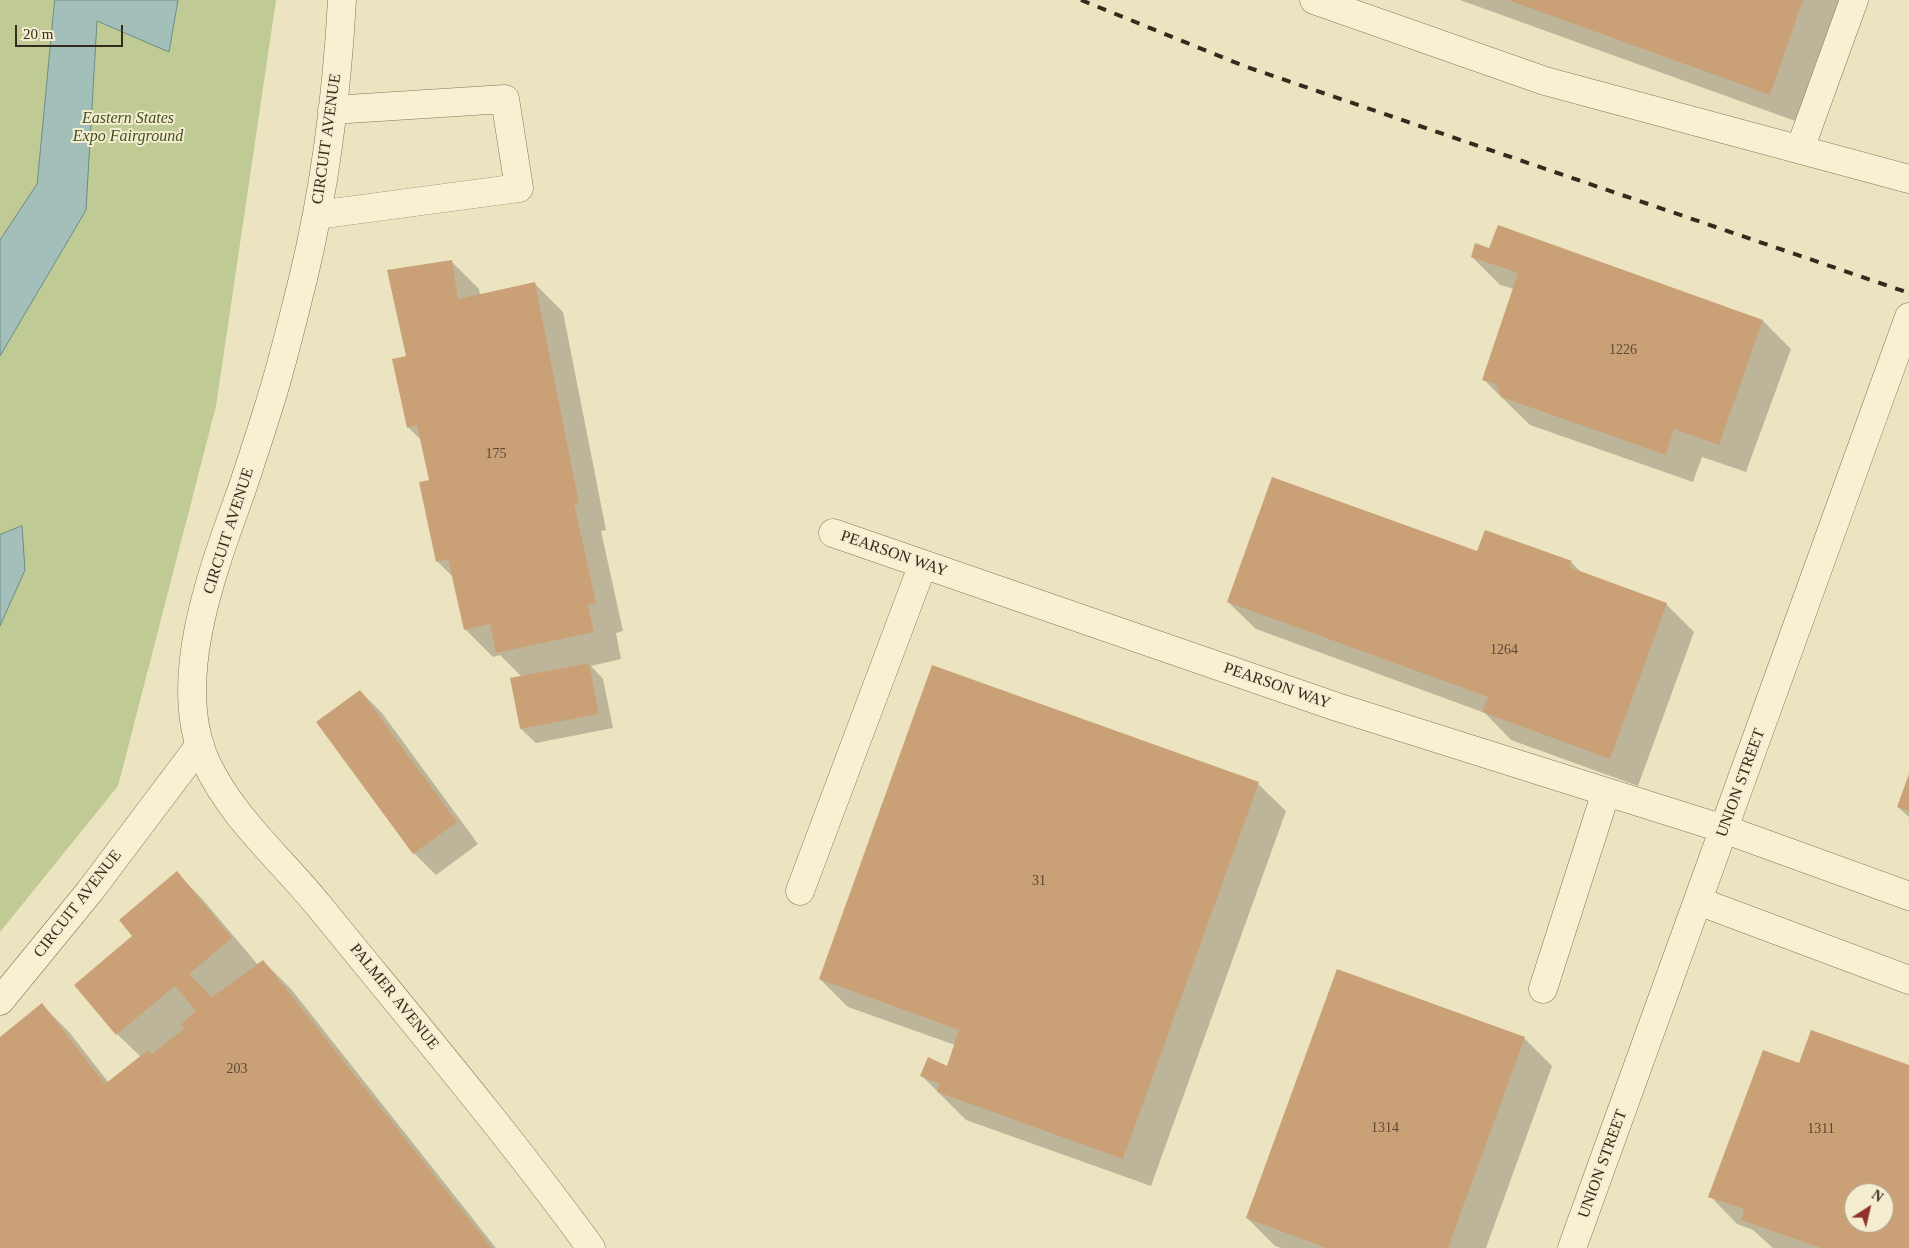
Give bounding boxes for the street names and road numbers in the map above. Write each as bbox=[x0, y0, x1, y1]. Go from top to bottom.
street label: CIRCUIT AVENUE bbox=[308, 72, 346, 206]
street label: CIRCUIT AVENUE bbox=[200, 465, 258, 597]
street label: PEARSON WAY bbox=[838, 527, 950, 581]
street label: PEARSON WAY bbox=[1221, 659, 1333, 713]
street label: UNION STREET bbox=[1712, 726, 1770, 840]
street label: CIRCUIT AVENUE bbox=[30, 846, 126, 962]
street label: PALMER AVENUE bbox=[345, 940, 443, 1054]
street label: UNION STREET bbox=[1574, 1107, 1632, 1221]

